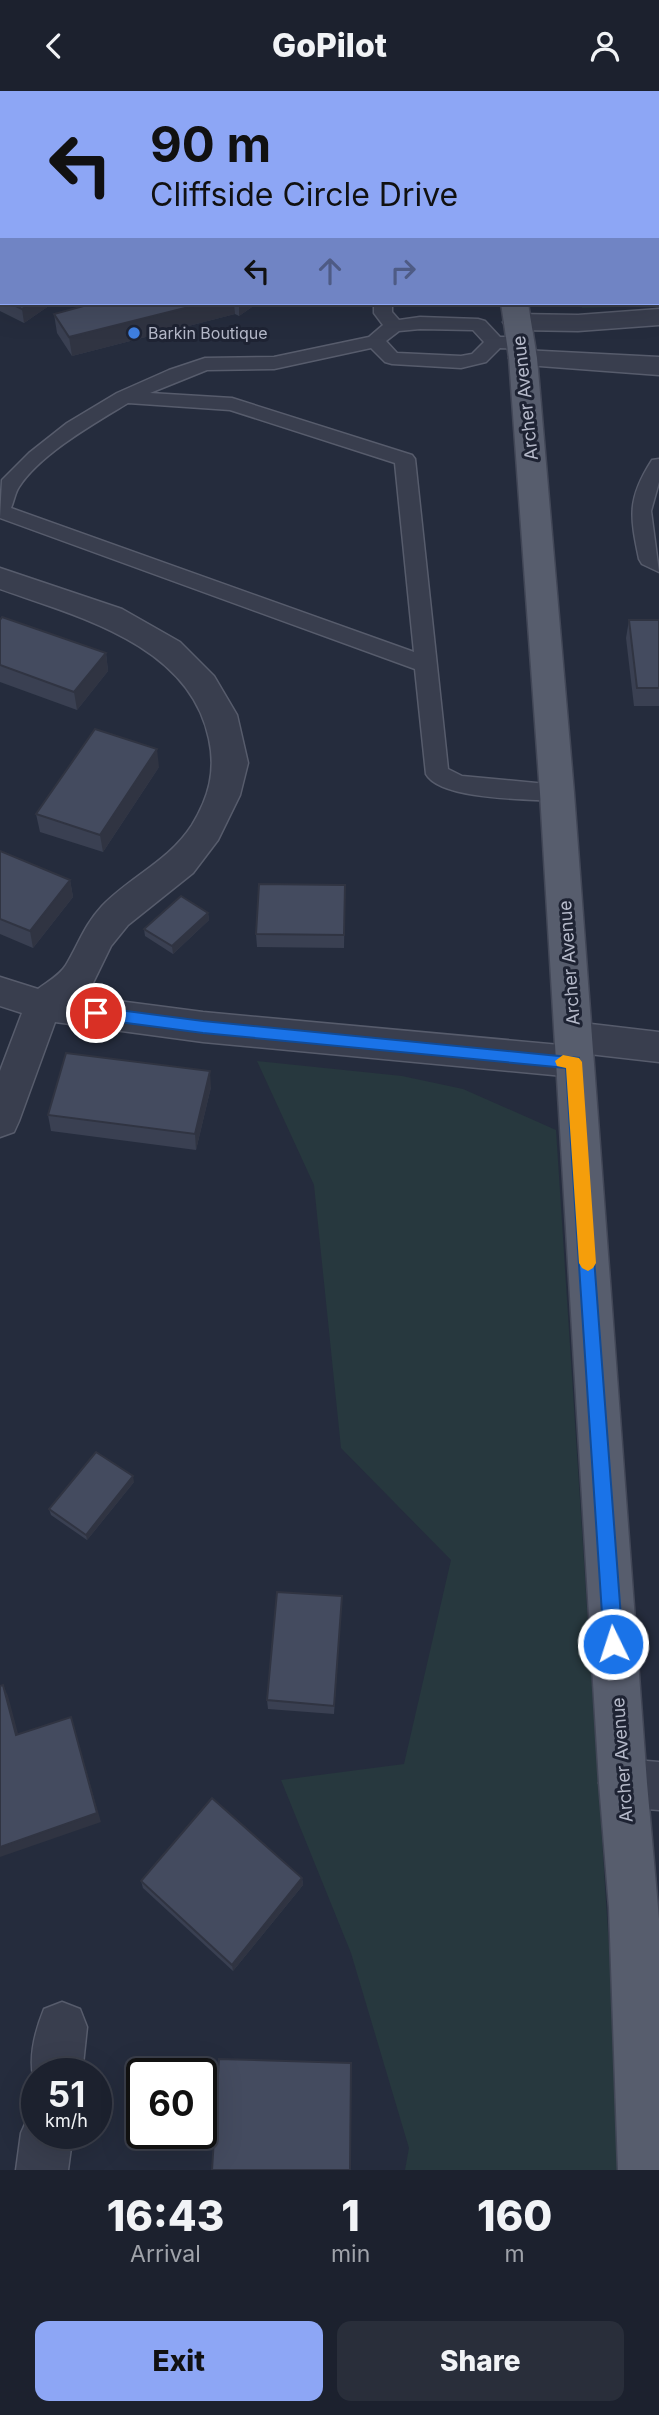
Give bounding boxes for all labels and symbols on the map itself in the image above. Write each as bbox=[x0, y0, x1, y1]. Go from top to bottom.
place label: Barkin Boutique bbox=[148, 323, 268, 343]
marker: Barkin Boutique bbox=[126, 325, 142, 341]
street label: Archer Avenue bbox=[508, 335, 542, 461]
street label: Archer Avenue bbox=[554, 900, 584, 1026]
pin bbox=[66, 983, 126, 1043]
position arrow bbox=[576, 1607, 650, 1681]
street label: Archer Avenue bbox=[607, 1697, 637, 1823]
speed limit sign: 60 bbox=[126, 2058, 217, 2149]

